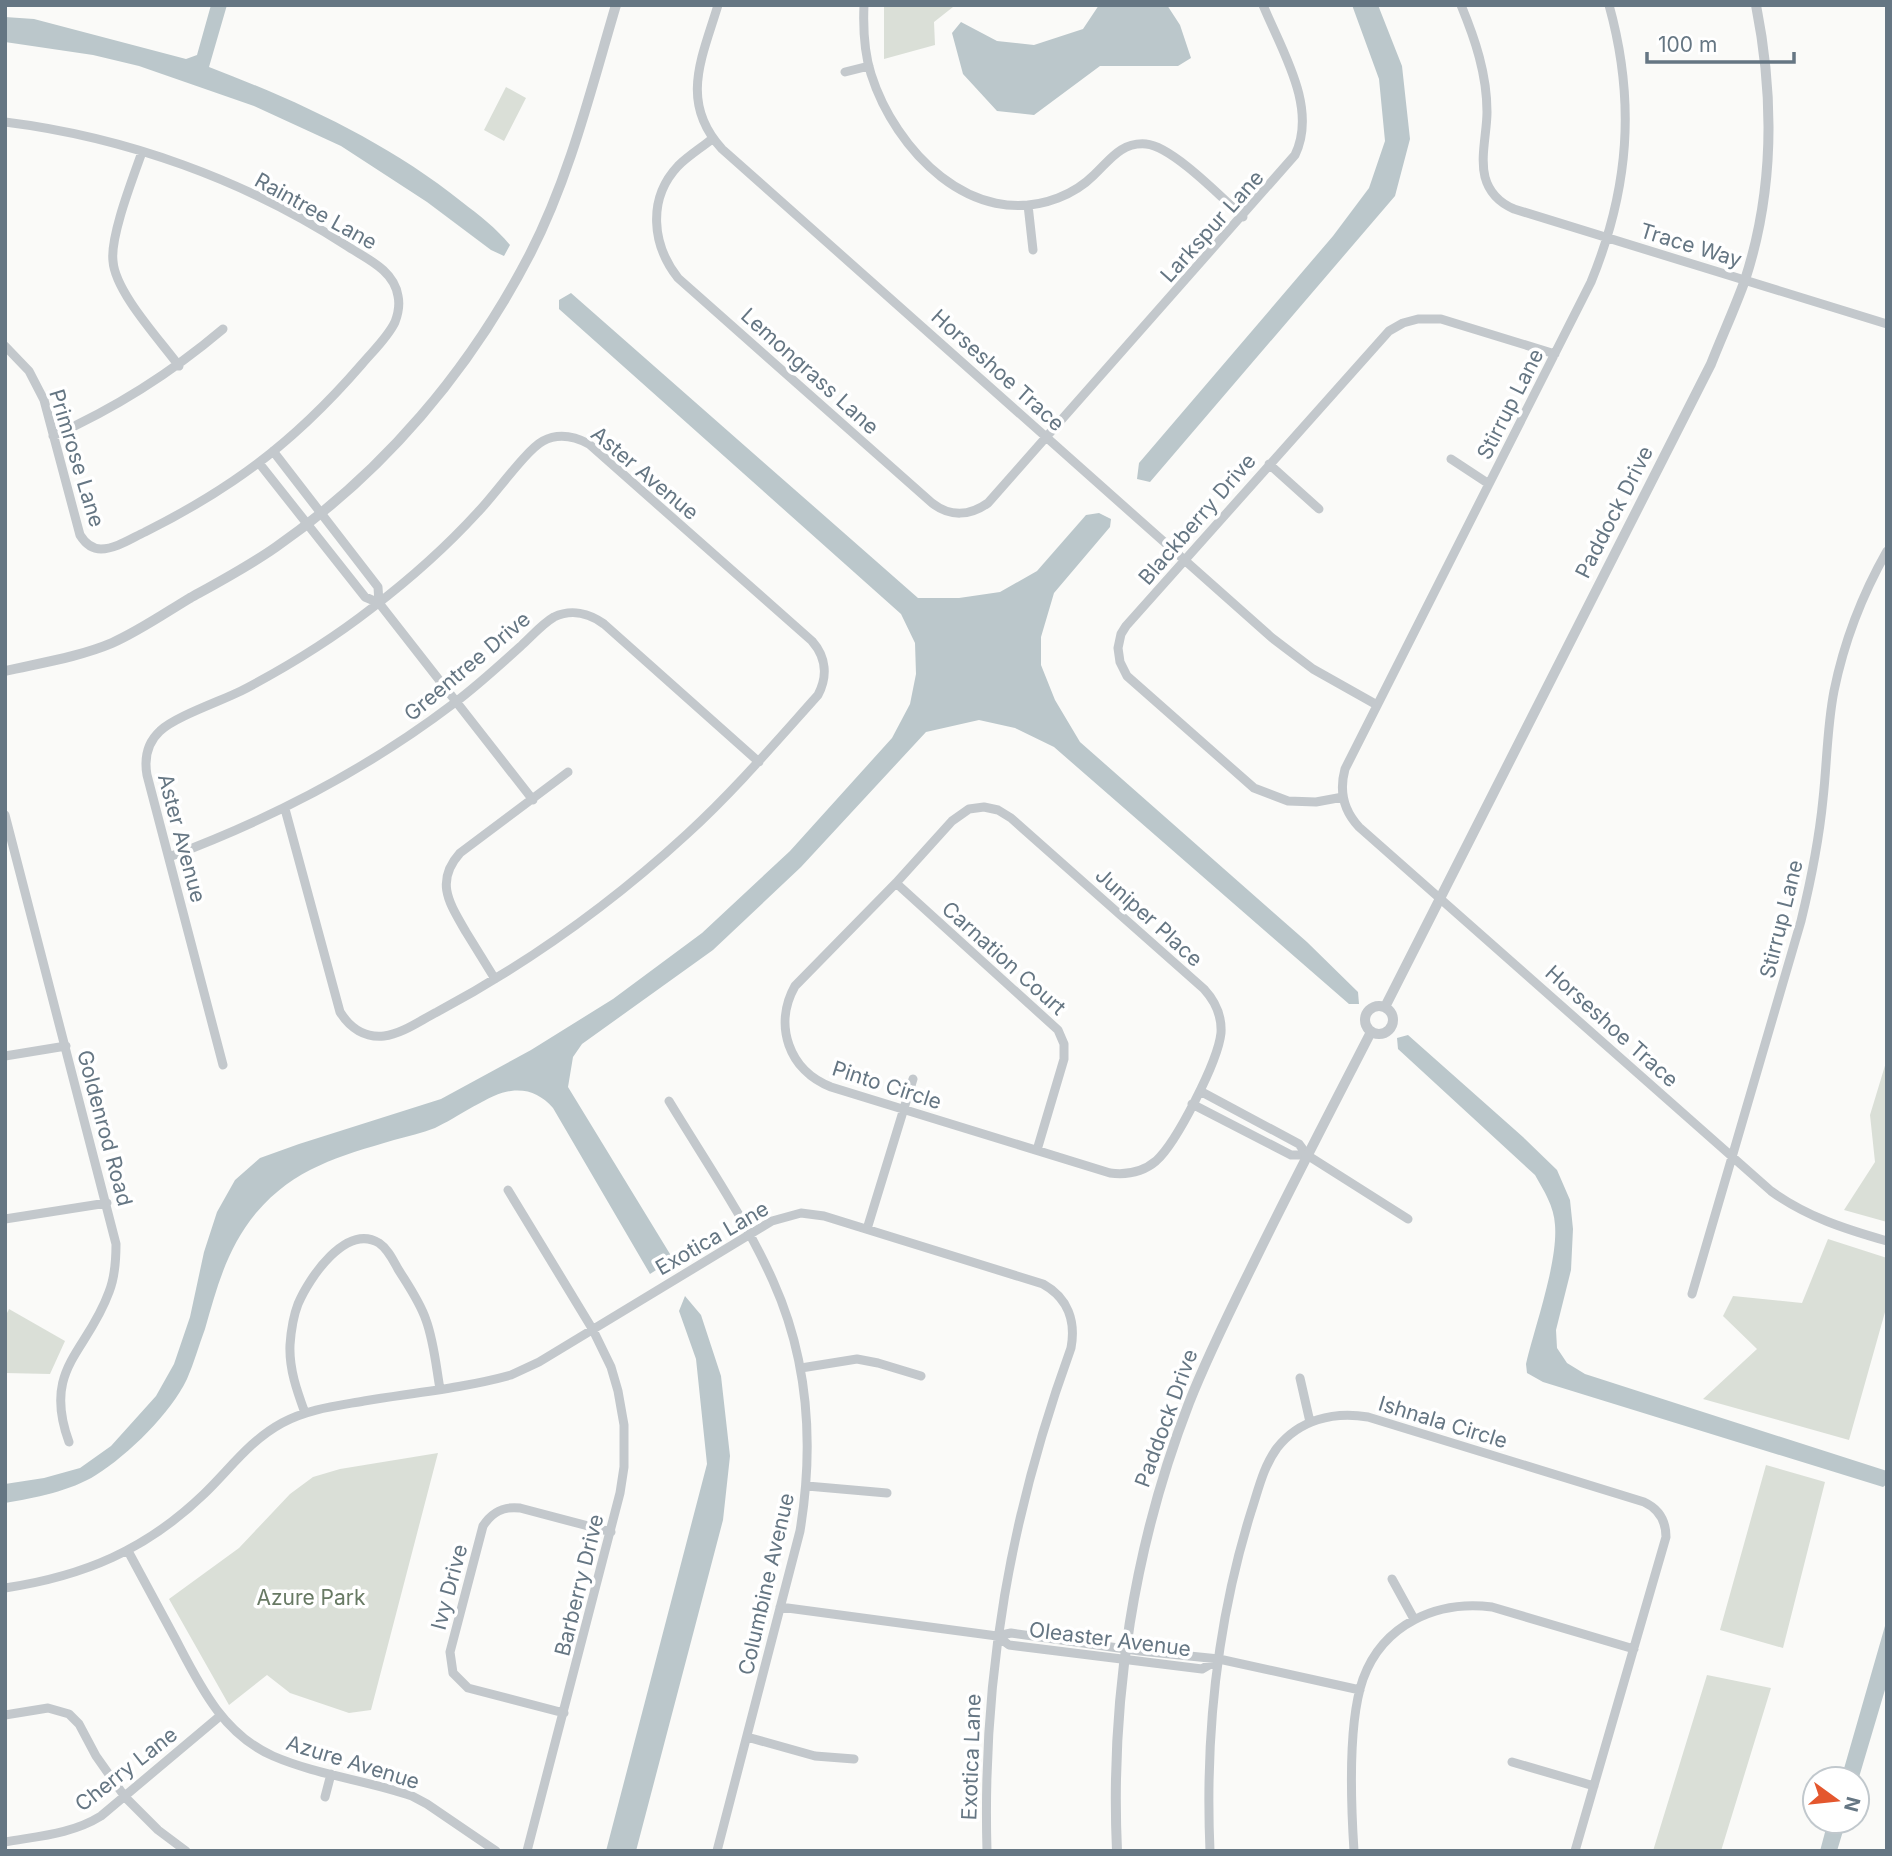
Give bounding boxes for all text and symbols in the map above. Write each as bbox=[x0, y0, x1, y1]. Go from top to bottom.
scale bar bbox=[1647, 21, 1794, 65]
text: 100 m bbox=[1658, 32, 1717, 57]
street label: Larkspur Lane bbox=[1155, 165, 1269, 287]
street label: Raintree Lane bbox=[251, 167, 381, 255]
street label: Trace Way bbox=[1637, 218, 1745, 272]
street label: Lemongrass Lane bbox=[736, 303, 884, 439]
street label: Horseshoe Trace bbox=[926, 304, 1070, 436]
street label: Stirrup Lane bbox=[1471, 344, 1549, 464]
street label: Primrose Lane bbox=[44, 386, 110, 530]
street label: Aster Avenue bbox=[586, 421, 704, 525]
street label: Paddock Drive bbox=[1570, 442, 1658, 582]
street label: Blackberry Drive bbox=[1133, 448, 1261, 590]
street label: Greentree Drive bbox=[399, 606, 535, 726]
street label: Aster Avenue bbox=[153, 771, 211, 905]
street label: Stirrup Lane bbox=[1754, 857, 1808, 981]
street label: Juniper Place bbox=[1090, 862, 1208, 972]
street label: Carnation Court bbox=[937, 896, 1071, 1020]
street label: Horseshoe Trace bbox=[1540, 960, 1684, 1092]
street label: Goldenrod Road bbox=[72, 1047, 138, 1209]
street label: Pinto Circle bbox=[829, 1056, 945, 1114]
street label: Exotica Lane bbox=[651, 1196, 773, 1280]
street label: Paddock Drive bbox=[1129, 1346, 1203, 1490]
street label: Ishnala Circle bbox=[1376, 1391, 1510, 1453]
street label: Columbine Avenue bbox=[733, 1491, 799, 1677]
street label: Barberry Drive bbox=[549, 1512, 609, 1658]
street label: Ivy Drive bbox=[426, 1542, 472, 1632]
park label: Azure Park bbox=[256, 1585, 366, 1610]
street label: Oleaster Avenue bbox=[1028, 1617, 1192, 1661]
street label: Exotica Lane bbox=[956, 1693, 986, 1821]
street label: Cherry Lane bbox=[70, 1721, 182, 1817]
street label: Azure Avenue bbox=[283, 1730, 423, 1794]
north arrow bbox=[1801, 1765, 1871, 1835]
text: N bbox=[1839, 1794, 1865, 1814]

